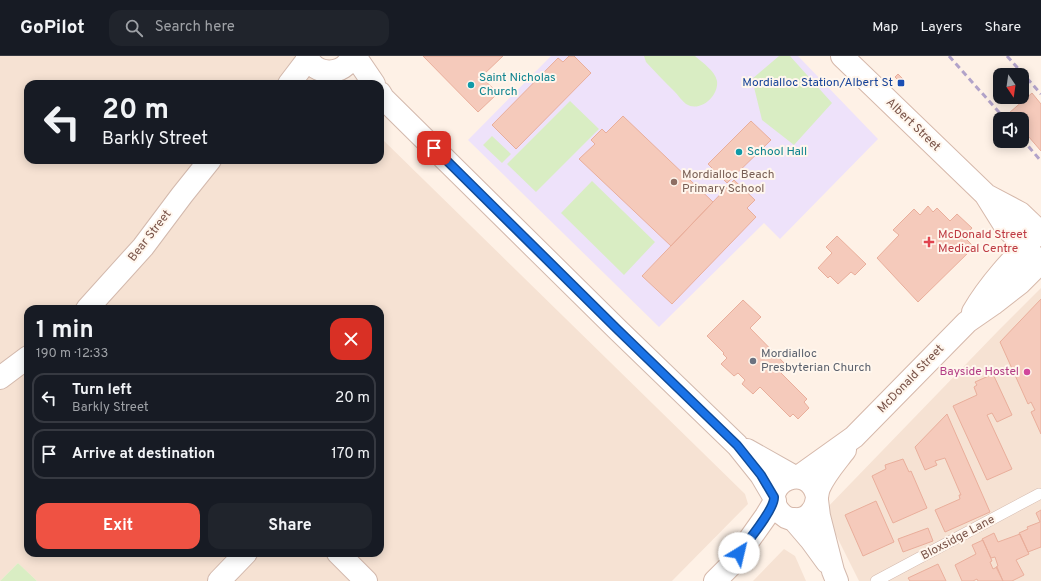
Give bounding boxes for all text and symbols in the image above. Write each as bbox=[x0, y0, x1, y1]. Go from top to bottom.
search box bbox=[109, 10, 389, 46]
text: GoPilot bbox=[20, 16, 85, 40]
icon: search bbox=[123, 17, 145, 39]
text: Search here bbox=[155, 18, 235, 37]
text: Map bbox=[872, 19, 898, 36]
text: Layers bbox=[920, 19, 962, 36]
text: Share bbox=[984, 19, 1021, 36]
north arrow bbox=[993, 68, 1029, 104]
map controls bbox=[993, 68, 1029, 148]
place label: Saint Nicholas Church bbox=[479, 70, 556, 100]
place label: Mordialloc Station/Albert St bbox=[742, 75, 893, 91]
marker: Mordialloc Station/Albert St bbox=[896, 78, 906, 88]
marker: Saint Nicholas Church bbox=[466, 80, 476, 90]
text: 20 m bbox=[102, 93, 169, 129]
street label: Albert Street bbox=[882, 95, 944, 155]
icon: left bbox=[36, 96, 88, 148]
button: sound bbox=[993, 112, 1029, 148]
text: Barkly Street bbox=[102, 128, 208, 151]
pin bbox=[417, 131, 451, 165]
icon: arrive bbox=[423, 137, 445, 159]
place label: School Hall bbox=[747, 144, 807, 160]
marker: School Hall bbox=[734, 147, 744, 157]
place label: Mordialloc Beach Primary School bbox=[682, 167, 774, 197]
marker: Mordialloc Beach Primary School bbox=[669, 177, 679, 187]
street label: Bear Street bbox=[125, 207, 175, 265]
place label: McDonald Street Medical Centre bbox=[938, 227, 1027, 257]
marker: McDonald Street Medical Centre bbox=[923, 236, 935, 248]
text: 1 min bbox=[36, 316, 94, 346]
button: close bbox=[330, 318, 372, 360]
street label: McDonald Street bbox=[874, 341, 948, 417]
text: 190 m · 12:33 bbox=[36, 346, 108, 362]
place label: Mordialloc Presbyterian Church bbox=[761, 346, 871, 376]
marker: Mordialloc Presbyterian Church bbox=[748, 356, 758, 366]
place label: Bayside Hostel bbox=[939, 364, 1019, 380]
marker: Bayside Hostel bbox=[1022, 367, 1032, 377]
text: Turn left bbox=[72, 381, 132, 400]
icon: left bbox=[38, 387, 60, 409]
text: 20 m bbox=[335, 389, 370, 408]
text: Barkly Street bbox=[72, 400, 149, 416]
icon: arrive bbox=[38, 443, 60, 465]
text: Arrive at destination bbox=[72, 445, 215, 464]
text: 170 m bbox=[331, 445, 370, 464]
button: Exit bbox=[36, 503, 200, 549]
button: Share bbox=[208, 503, 372, 549]
street label: Bloxsidge Lane bbox=[918, 512, 998, 564]
position arrow bbox=[718, 532, 760, 574]

